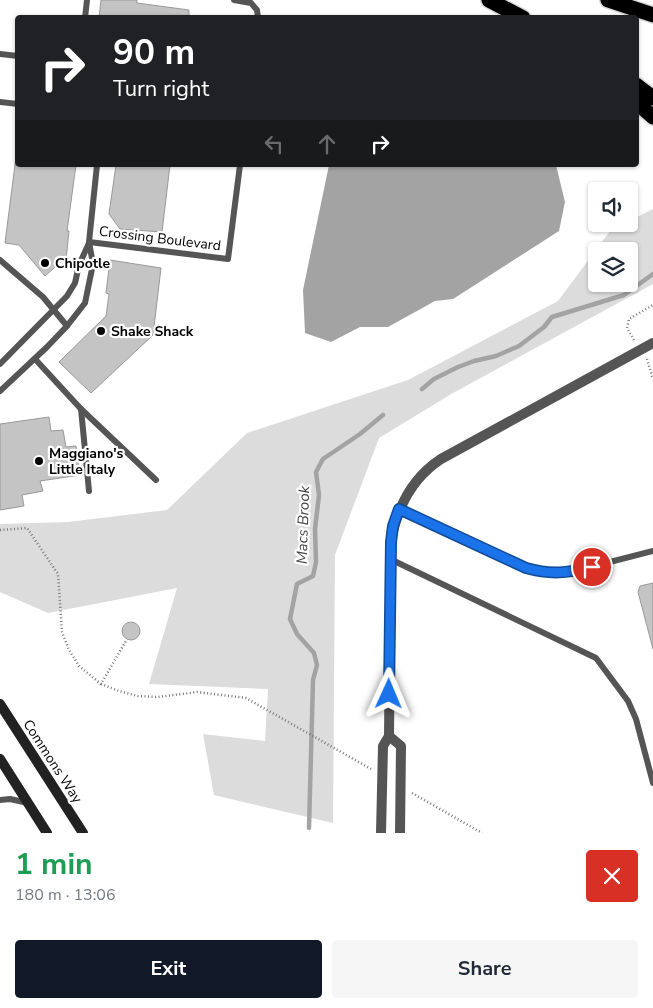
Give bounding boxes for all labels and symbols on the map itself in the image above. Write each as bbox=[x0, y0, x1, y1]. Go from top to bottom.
street label: Crossing Boulevard bbox=[98, 222, 222, 255]
place label: Chipotle bbox=[55, 254, 110, 273]
marker: Chipotle bbox=[39, 257, 51, 269]
place label: Shake Shack bbox=[111, 322, 194, 341]
marker: Shake Shack bbox=[95, 325, 107, 337]
place label: Maggiano's Little Italy bbox=[49, 444, 124, 479]
marker: Maggiano's Little Italy bbox=[33, 455, 45, 467]
water label: Macs Brook bbox=[292, 485, 314, 565]
pin bbox=[571, 546, 613, 588]
position arrow bbox=[362, 667, 414, 719]
street label: Commons Way bbox=[18, 716, 87, 807]

